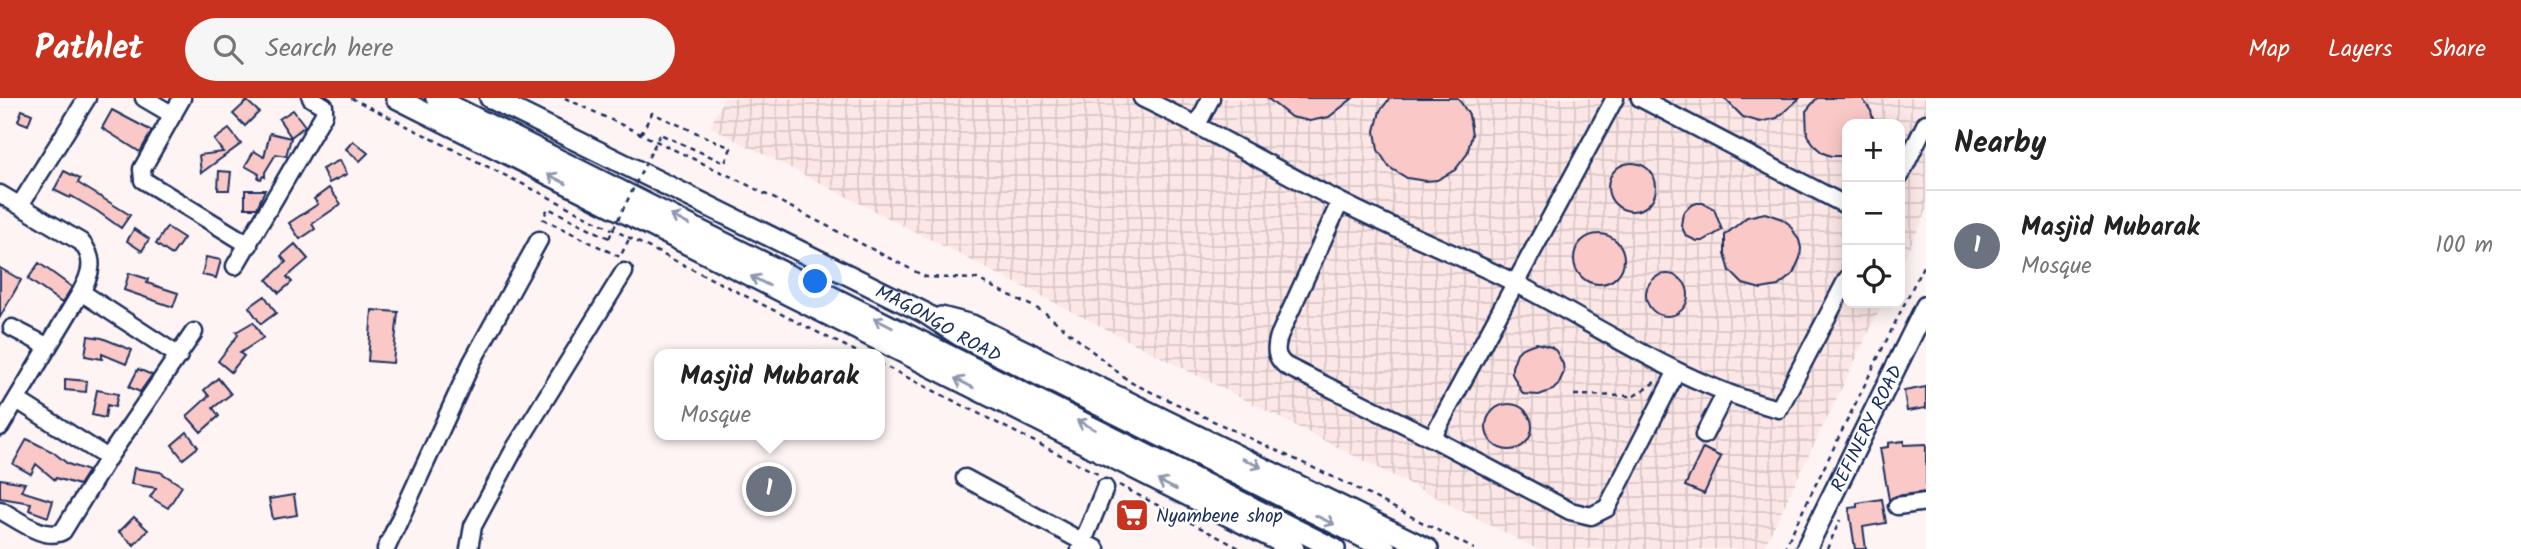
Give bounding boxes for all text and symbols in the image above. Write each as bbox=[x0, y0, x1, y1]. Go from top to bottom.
search box bbox=[185, 18, 675, 81]
text: Pathlet bbox=[35, 23, 143, 76]
text: Search here bbox=[265, 28, 393, 70]
icon: search bbox=[209, 30, 247, 68]
text: Map bbox=[2248, 30, 2290, 69]
text: Layers bbox=[2328, 30, 2392, 69]
text: Share bbox=[2430, 30, 2486, 69]
map controls bbox=[1842, 119, 1905, 308]
button: + bbox=[1842, 119, 1905, 182]
text: Nearby bbox=[1954, 120, 2046, 168]
one-way arrow bbox=[547, 172, 568, 186]
button: − bbox=[1842, 182, 1905, 245]
text: Masjid Mubarak bbox=[2021, 207, 2199, 249]
one-way arrow bbox=[670, 213, 691, 227]
text: 1 bbox=[1974, 228, 1980, 264]
text: 100 m bbox=[2435, 228, 2493, 264]
button: locate bbox=[1842, 245, 1905, 308]
text: Mosque bbox=[2021, 249, 2092, 285]
your location bbox=[798, 264, 832, 298]
one-way arrow bbox=[750, 274, 771, 288]
street label: MAGONGO ROAD bbox=[870, 278, 1006, 371]
one-way arrow bbox=[873, 315, 894, 329]
popup bbox=[654, 349, 885, 440]
text: Masjid Mubarak bbox=[680, 356, 859, 398]
street label: REFINERY ROAD bbox=[1823, 360, 1912, 497]
one-way arrow bbox=[954, 376, 975, 390]
text: Mosque bbox=[680, 398, 751, 434]
one-way arrow bbox=[1076, 417, 1097, 431]
one-way arrow bbox=[1241, 456, 1262, 470]
pin: 1 bbox=[746, 463, 792, 515]
one-way arrow bbox=[1157, 478, 1178, 492]
supermarket icon: Nyambene shop bbox=[1113, 496, 1151, 534]
place label: Nyambene shop bbox=[1156, 502, 1283, 532]
one-way arrow bbox=[1314, 513, 1335, 527]

